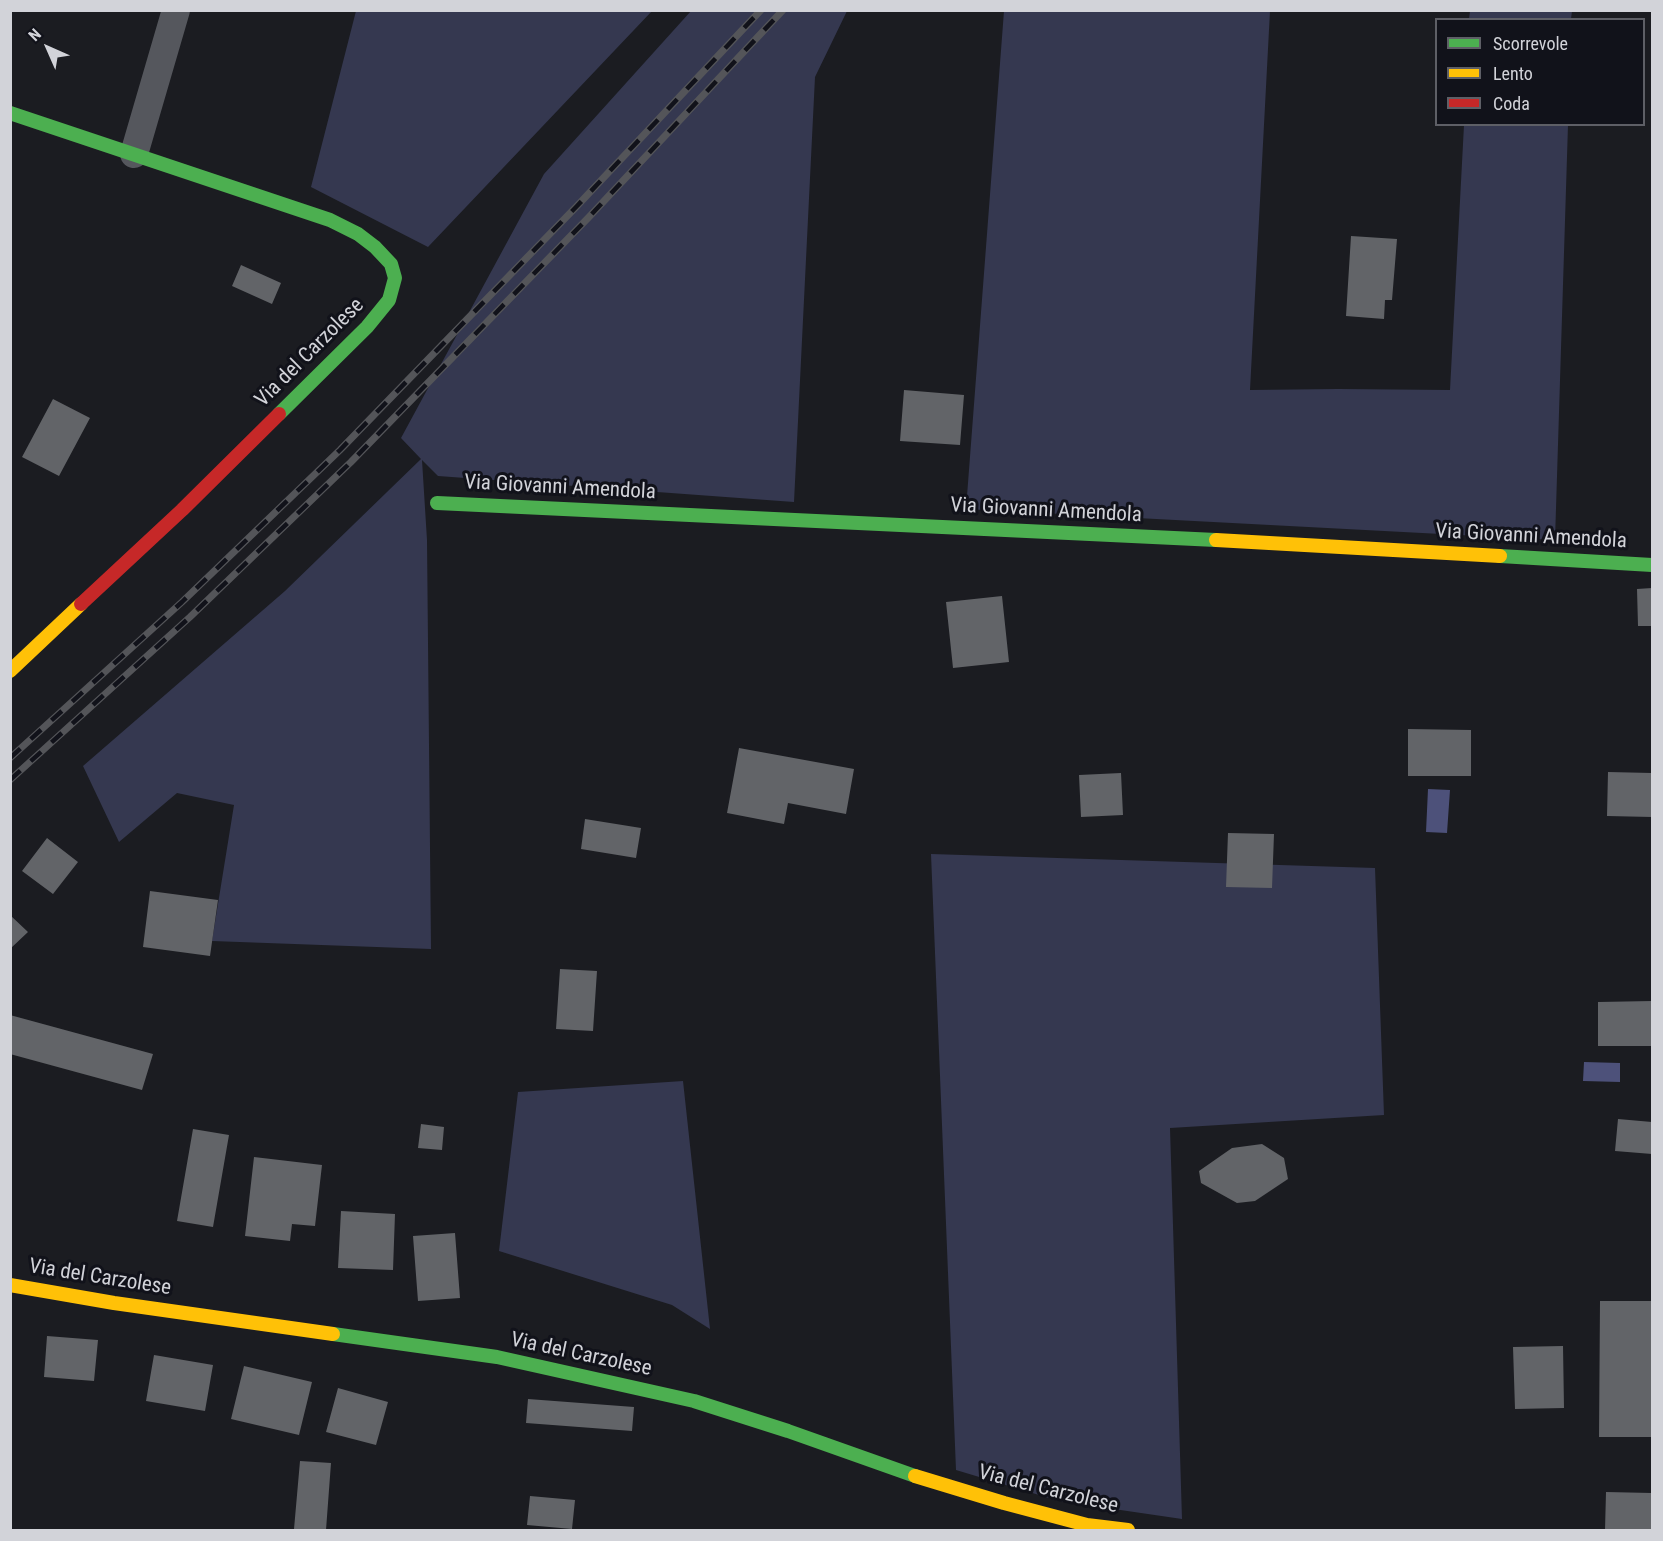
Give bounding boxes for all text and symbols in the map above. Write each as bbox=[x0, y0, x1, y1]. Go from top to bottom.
north arrow bbox=[18, 18, 78, 78]
legend bbox=[1435, 18, 1645, 126]
text: N bbox=[25, 25, 45, 45]
text: Scorrevole bbox=[1493, 33, 1568, 54]
text: Lento bbox=[1493, 63, 1533, 84]
text: Coda bbox=[1493, 93, 1530, 114]
street label: Via del Carzolese bbox=[250, 293, 370, 413]
street label: Via Giovanni Amendola bbox=[464, 470, 656, 506]
street label: Via Giovanni Amendola bbox=[950, 493, 1142, 529]
street label: Via Giovanni Amendola bbox=[1435, 519, 1627, 555]
street label: Via del Carzolese bbox=[27, 1254, 173, 1302]
street label: Via del Carzolese bbox=[508, 1328, 654, 1382]
street label: Via del Carzolese bbox=[975, 1460, 1121, 1520]

